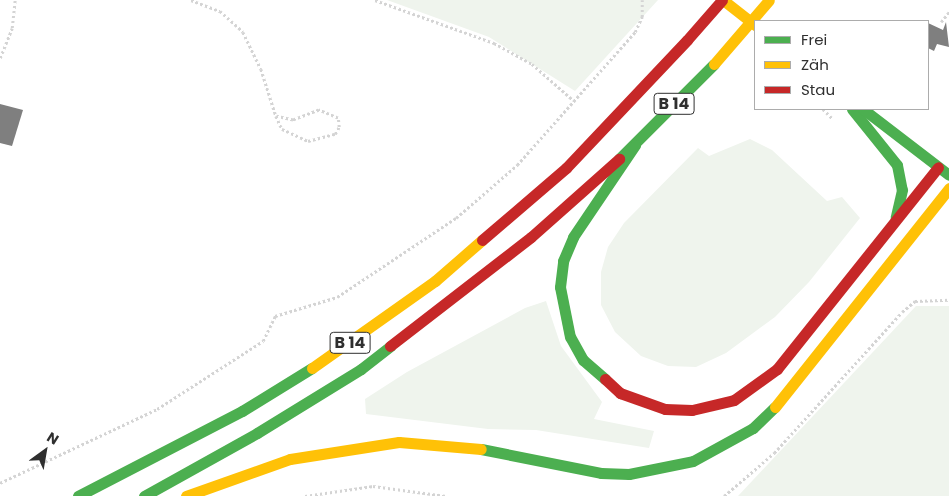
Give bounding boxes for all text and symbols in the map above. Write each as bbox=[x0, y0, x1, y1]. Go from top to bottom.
legend bbox=[754, 20, 929, 110]
text: Frei bbox=[801, 29, 827, 50]
text: Zäh bbox=[801, 54, 829, 75]
text: Stau bbox=[801, 79, 835, 100]
road number: B 14 bbox=[653, 90, 695, 118]
road number: B 14 bbox=[329, 329, 371, 356]
north arrow bbox=[20, 426, 70, 476]
text: N bbox=[43, 427, 63, 450]

